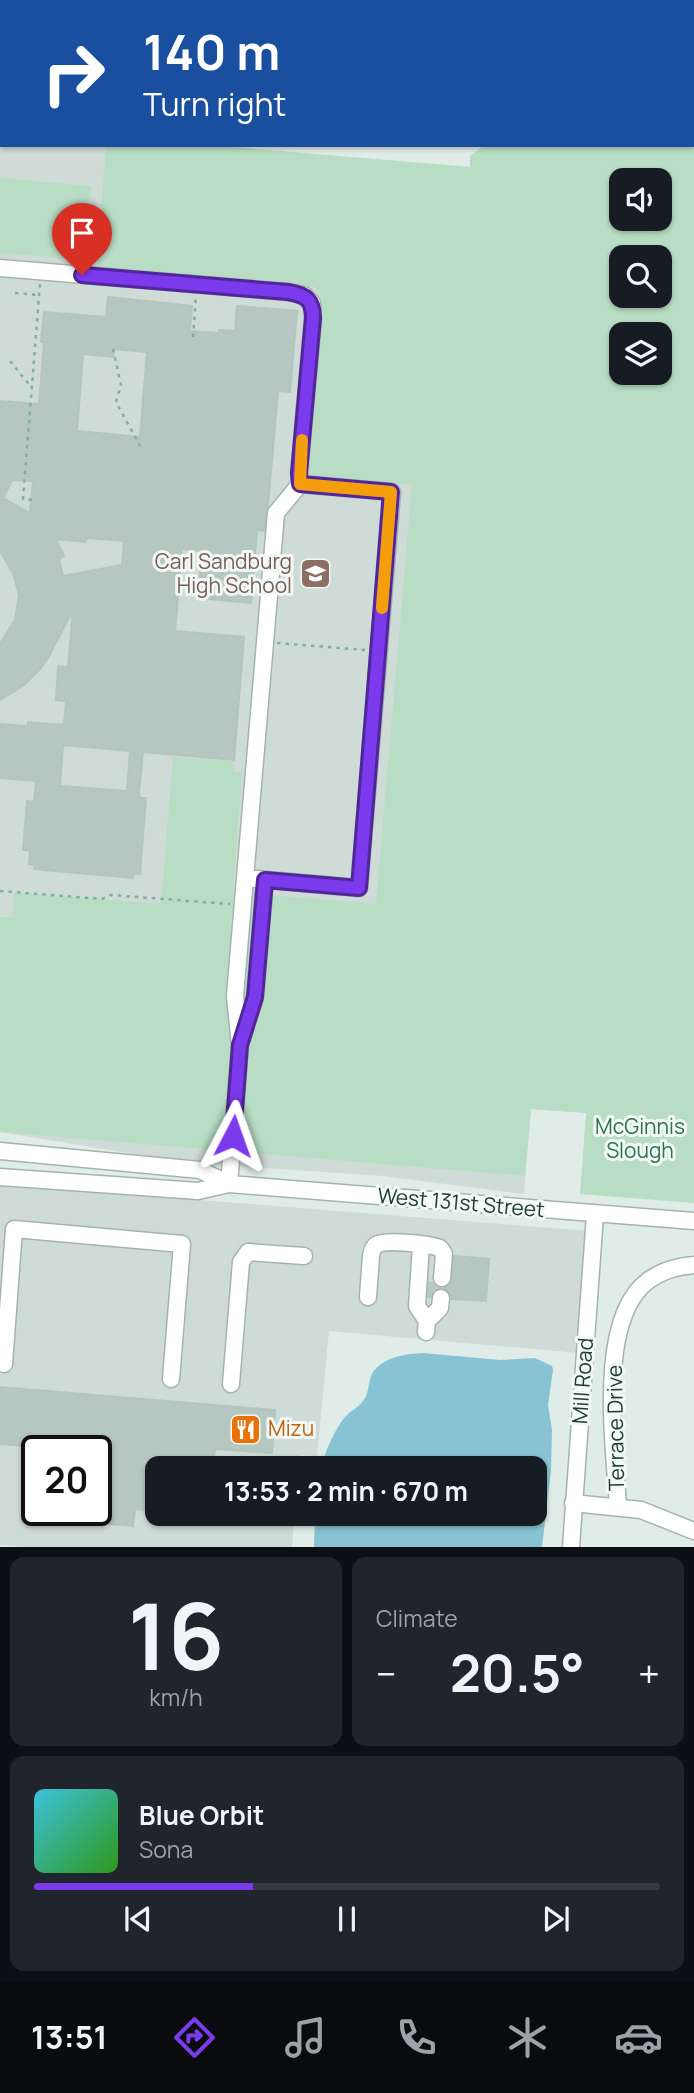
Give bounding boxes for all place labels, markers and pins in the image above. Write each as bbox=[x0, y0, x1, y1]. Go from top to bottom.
pin bbox=[52, 203, 112, 275]
place label: Carl Sandburg High School bbox=[155, 547, 292, 599]
school or university icon: Carl Sandburg High School bbox=[298, 557, 332, 591]
restaurant icon: Mizu bbox=[228, 1412, 262, 1446]
place label: Mizu bbox=[268, 1414, 314, 1442]

